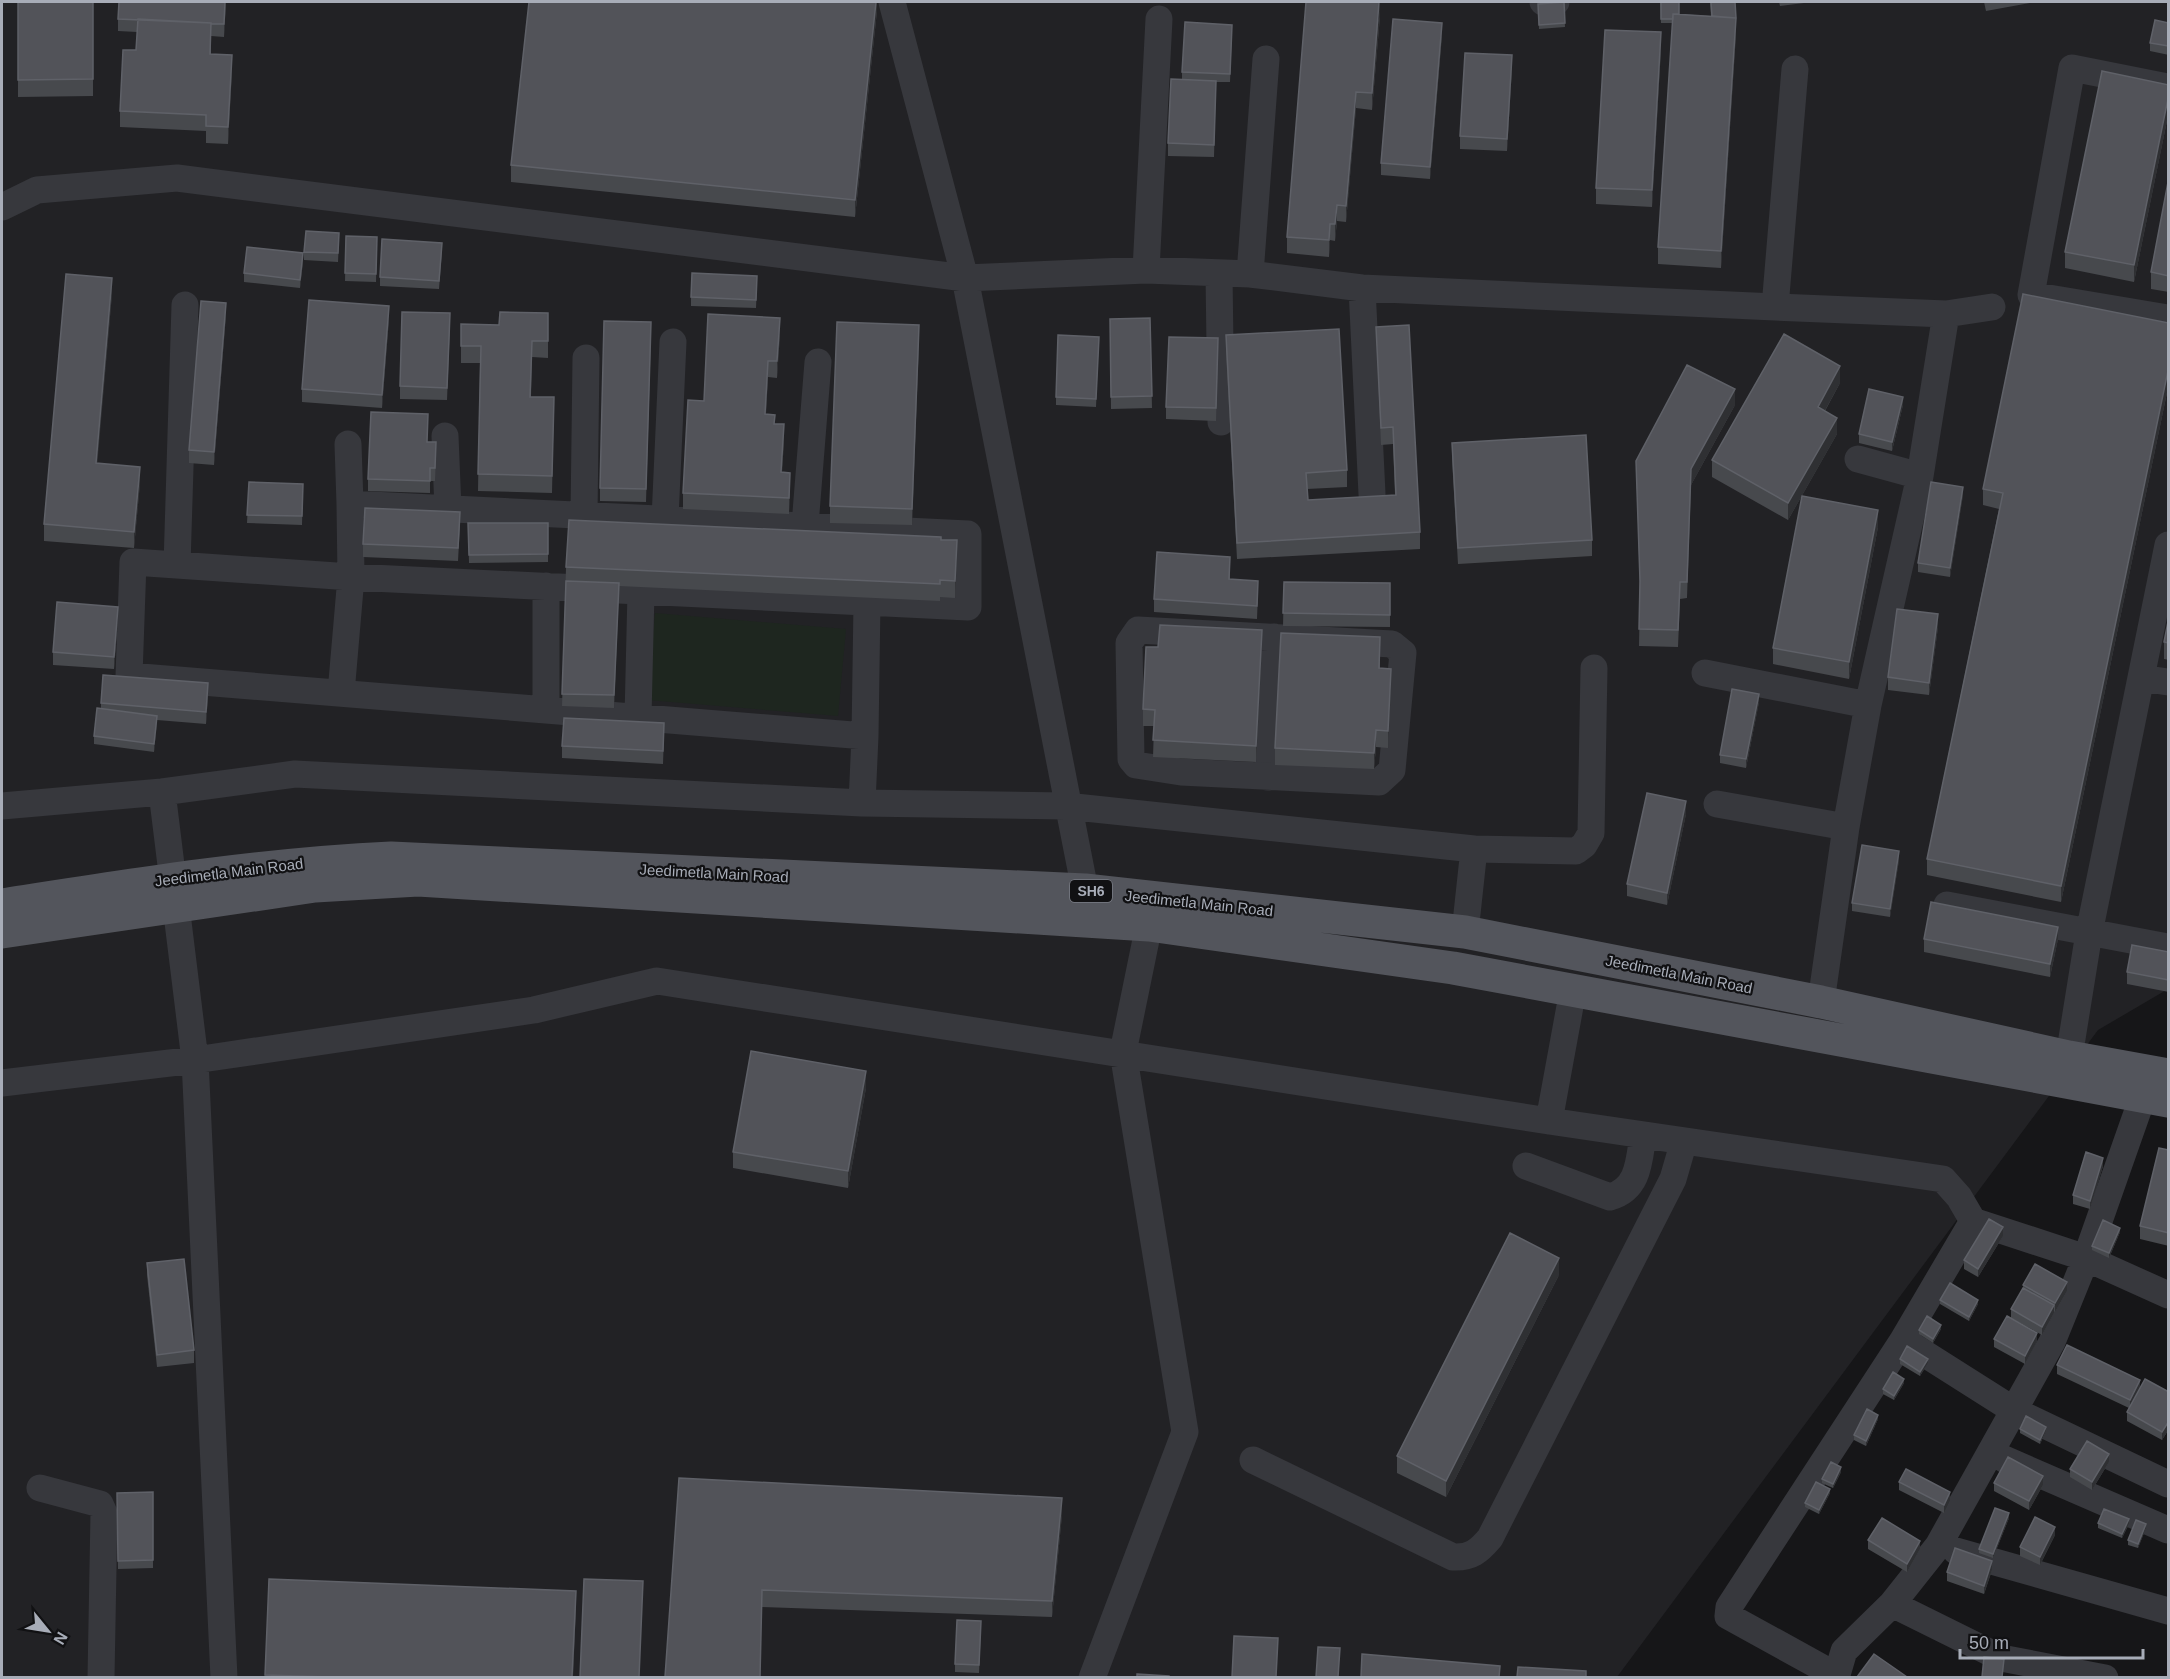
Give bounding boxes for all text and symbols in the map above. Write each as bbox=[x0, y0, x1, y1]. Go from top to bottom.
street label: Jeedimetla Main Road bbox=[154, 854, 304, 890]
street label: Jeedimetla Main Road bbox=[639, 861, 789, 885]
road number: SH6 bbox=[1070, 880, 1112, 902]
street label: Jeedimetla Main Road bbox=[1124, 887, 1274, 919]
street label: Jeedimetla Main Road bbox=[1604, 951, 1754, 997]
north arrow bbox=[18, 1601, 78, 1661]
scale bar bbox=[1960, 1622, 2143, 1660]
text: N bbox=[50, 1629, 71, 1648]
text: 50 m bbox=[1969, 1633, 2009, 1653]

